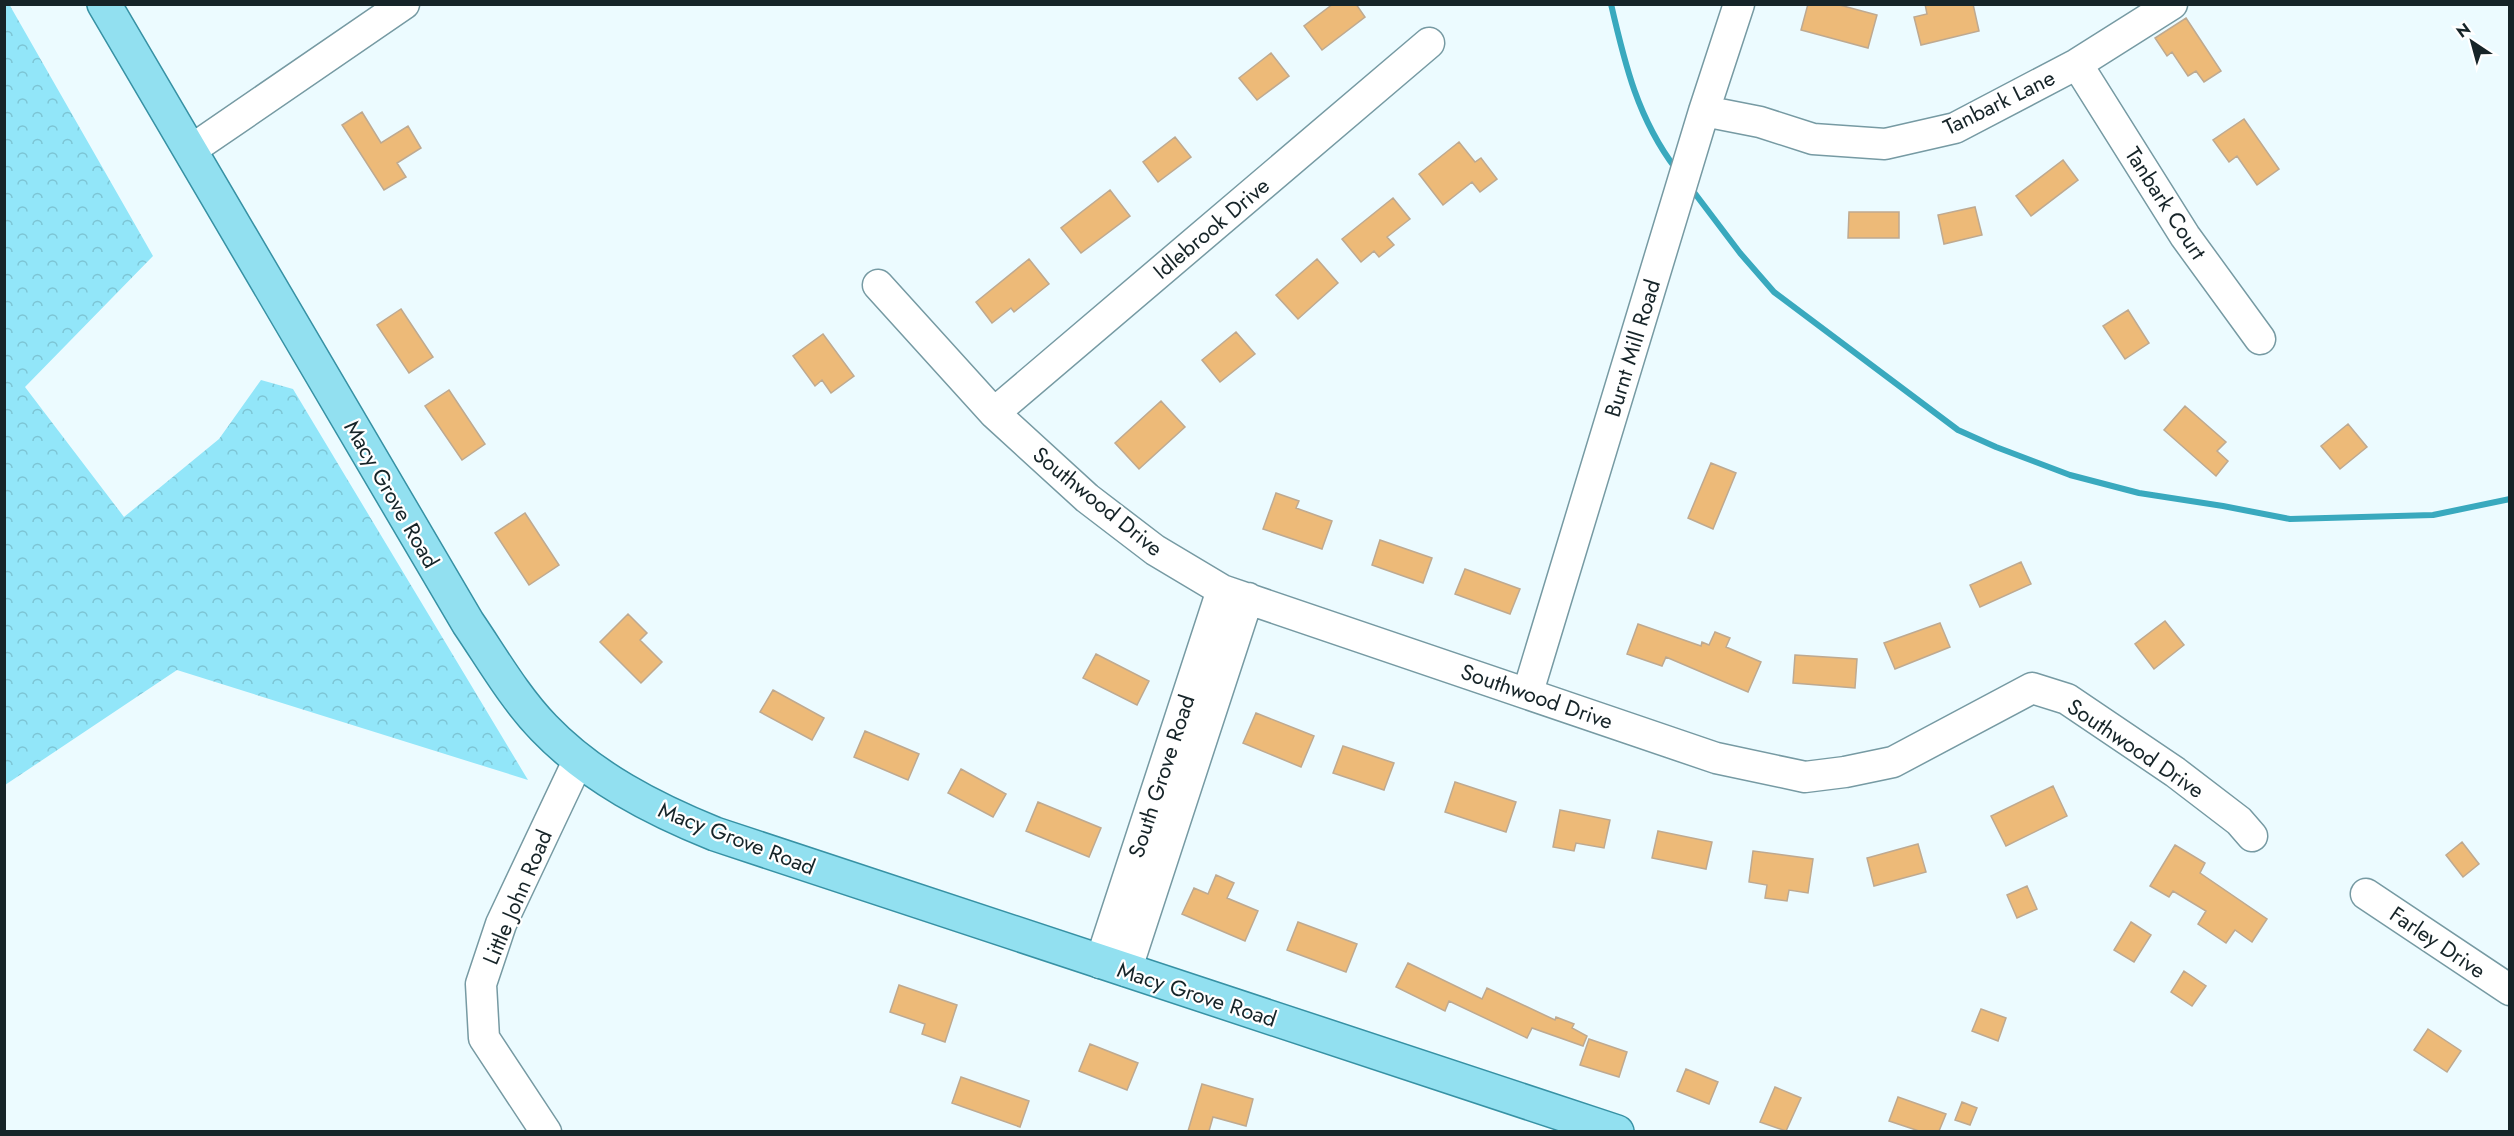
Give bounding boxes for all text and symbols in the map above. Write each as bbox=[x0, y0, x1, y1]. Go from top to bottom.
north arrow bbox=[2442, 12, 2502, 72]
text: N bbox=[2452, 17, 2475, 43]
street label: Tanbark Lane bbox=[1938, 61, 2060, 143]
street label: Tanbark Court bbox=[2118, 140, 2215, 266]
street label: Idlebrook Drive bbox=[1146, 170, 1276, 286]
street label: Burnt Mill Road bbox=[1596, 275, 1668, 421]
street label: Macy Grove Road bbox=[337, 414, 447, 574]
street label: Southwood Drive bbox=[1026, 439, 1170, 563]
street label: Southwood Drive bbox=[1457, 655, 1617, 737]
street label: South Grove Road bbox=[1120, 690, 1202, 862]
street label: Southwood Drive bbox=[2061, 690, 2211, 806]
street label: Macy Grove Road bbox=[654, 793, 820, 883]
street label: Little John Road bbox=[474, 825, 560, 969]
street label: Farley Drive bbox=[2384, 898, 2492, 986]
street label: Macy Grove Road bbox=[1113, 953, 1281, 1035]

